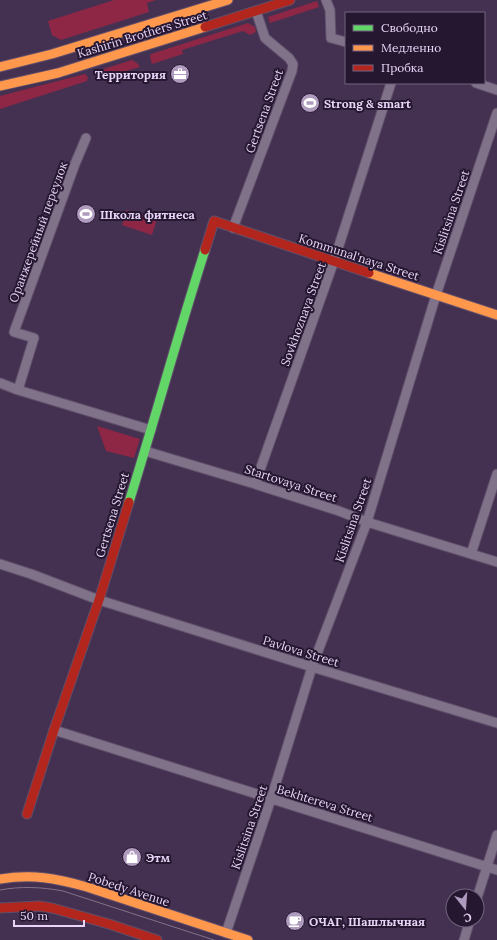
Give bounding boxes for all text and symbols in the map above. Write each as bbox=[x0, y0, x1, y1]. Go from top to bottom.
street label: Kashirin Brothers Street bbox=[75, 7, 209, 61]
legend bbox=[345, 12, 485, 84]
text: Свободно bbox=[381, 20, 438, 35]
text: Медленно bbox=[381, 40, 441, 55]
text: Пробка bbox=[381, 60, 423, 75]
office icon: Территория bbox=[169, 63, 191, 85]
place label: Территория bbox=[95, 67, 166, 82]
street label: Gertsena Street bbox=[242, 67, 286, 155]
sports icon: Strong & smart bbox=[299, 92, 321, 114]
place label: Strong & smart bbox=[324, 96, 412, 111]
street label: Оранжерейный переулок bbox=[6, 159, 71, 304]
street label: Kislitsina Street bbox=[430, 168, 473, 256]
sports icon: Школа фитнеса bbox=[75, 203, 97, 225]
place label: Школа фитнеса bbox=[100, 207, 196, 222]
street label: Kommunal'naya Street bbox=[297, 230, 422, 284]
street label: Sovkhoznaya Street bbox=[277, 260, 329, 368]
street label: Startovaya Street bbox=[243, 461, 339, 505]
street label: Gertsena Street bbox=[92, 470, 132, 559]
street label: Kislitsina Street bbox=[332, 476, 375, 564]
street label: Pavlova Street bbox=[261, 632, 341, 670]
street label: Bekhtereva Street bbox=[275, 781, 375, 825]
street label: Kislitsina Street bbox=[228, 783, 271, 871]
shop icon: Этм bbox=[121, 846, 143, 868]
place label: Этм bbox=[146, 850, 171, 865]
street label: Pobedy Avenue bbox=[86, 869, 172, 909]
north arrow bbox=[445, 888, 485, 928]
scale bar bbox=[14, 902, 84, 928]
text: 50 m bbox=[20, 908, 48, 923]
cafe icon: ОЧАГ, Шашлычная bbox=[284, 910, 306, 932]
text: С bbox=[462, 910, 474, 925]
place label: ОЧАГ, Шашлычная bbox=[309, 914, 425, 929]

